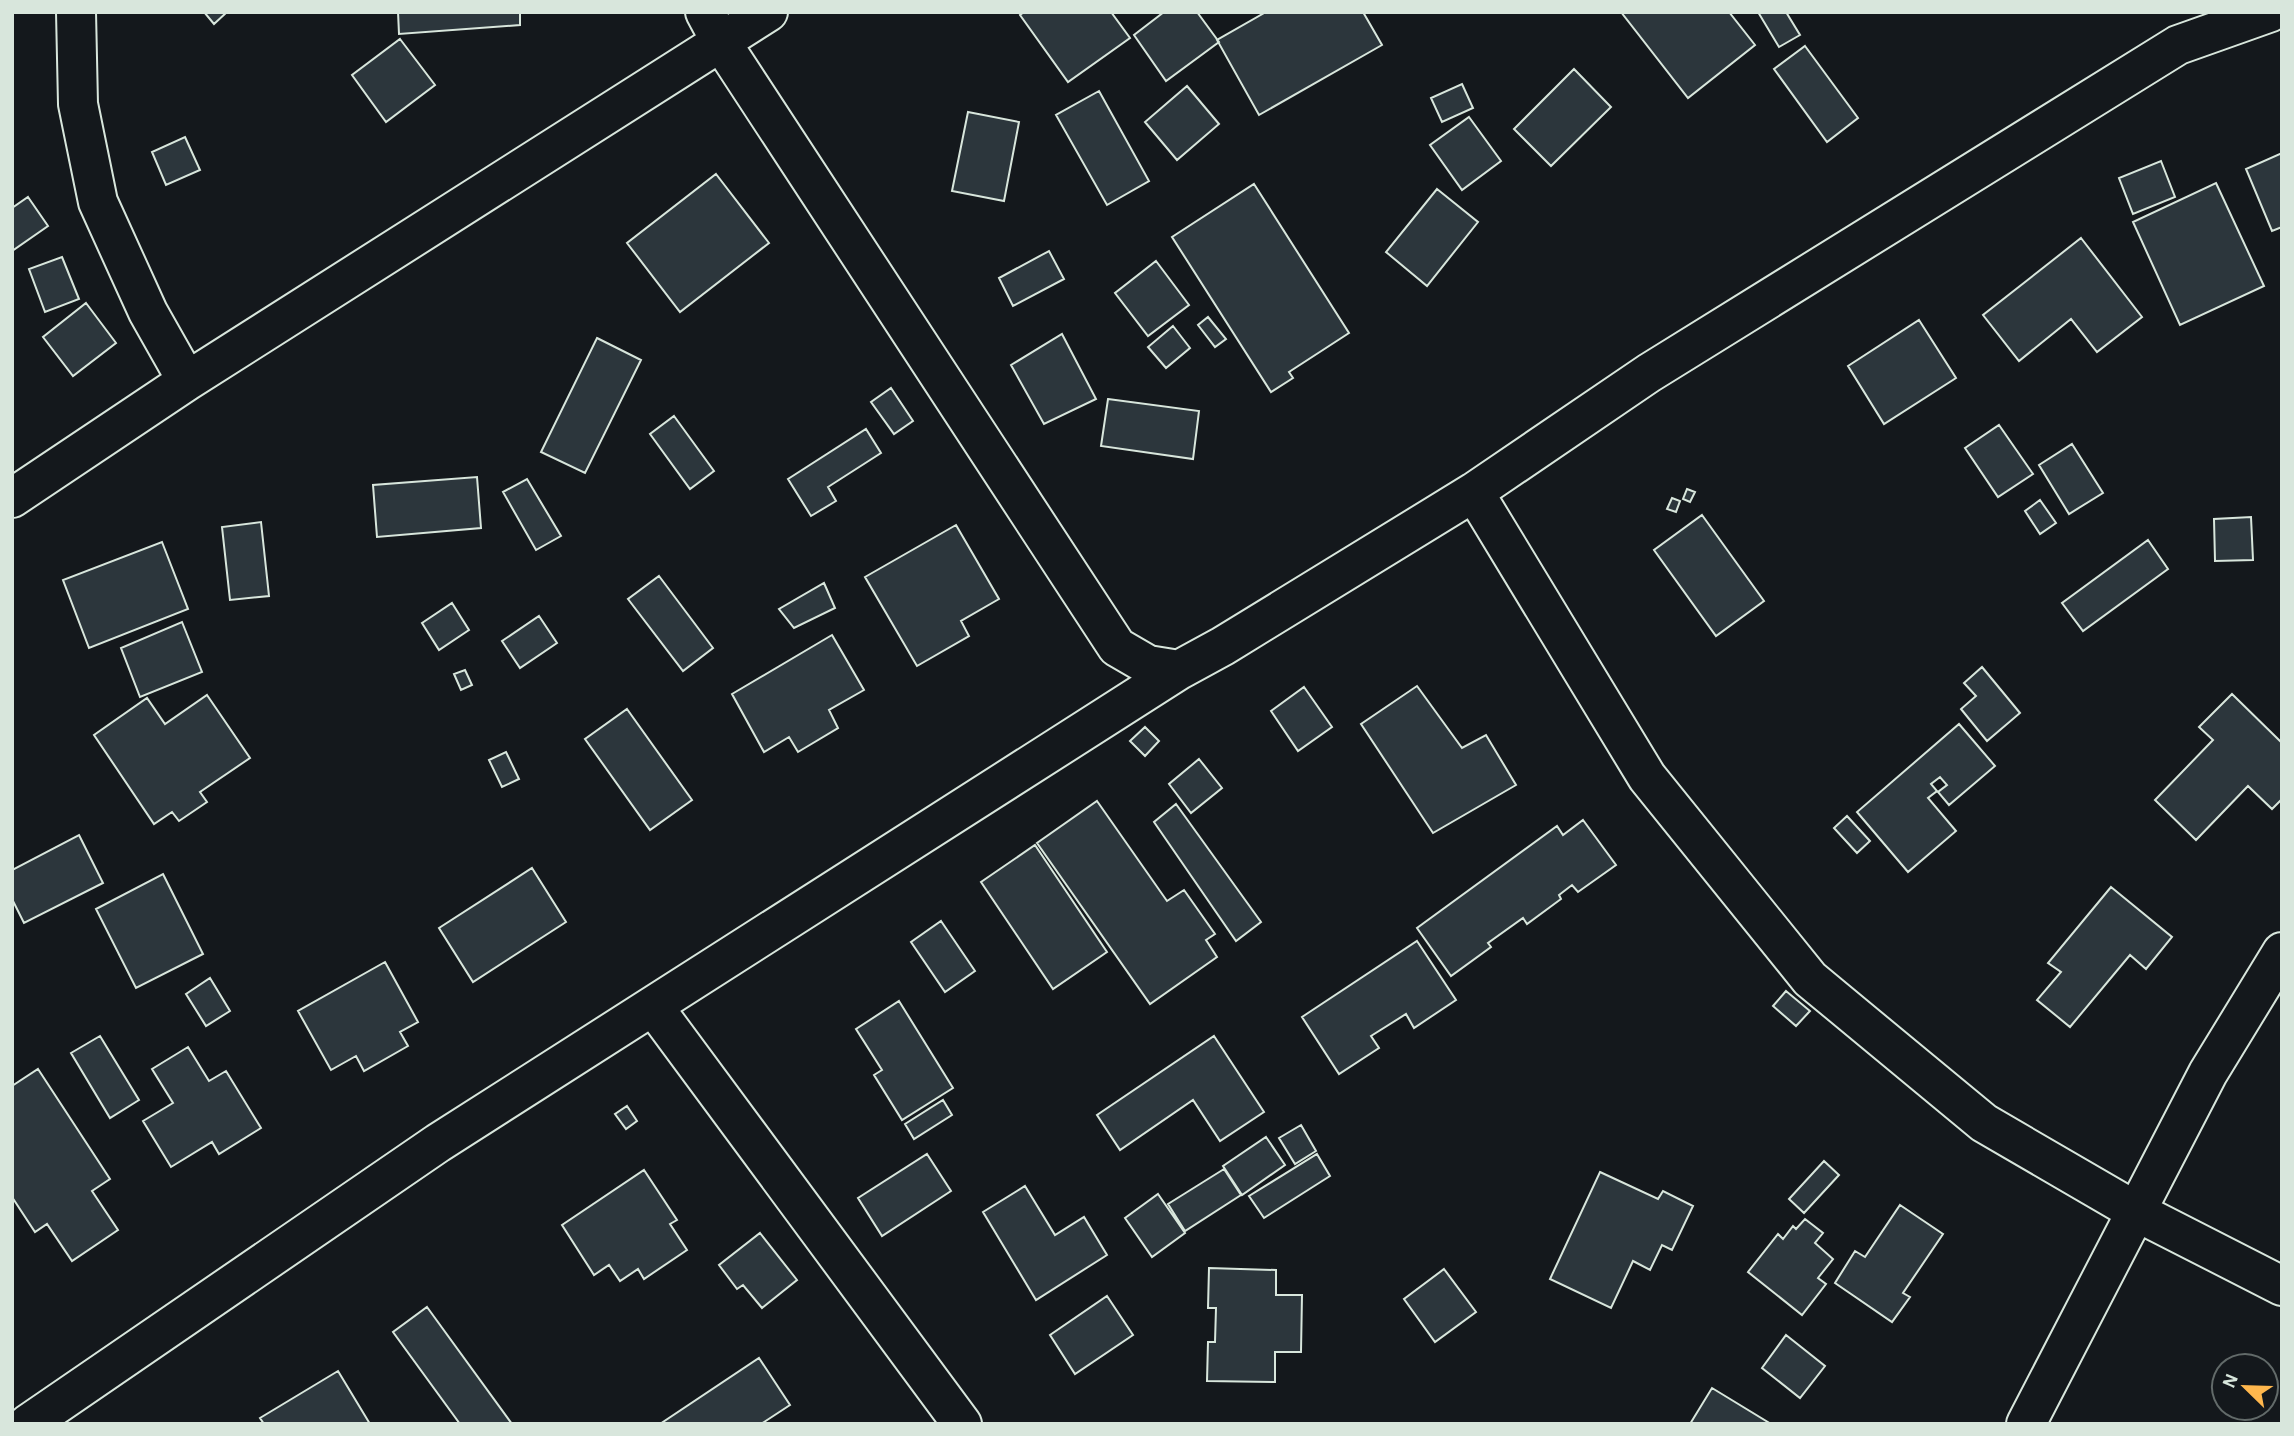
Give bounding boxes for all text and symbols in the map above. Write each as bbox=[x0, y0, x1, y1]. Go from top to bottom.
north arrow bbox=[2210, 1352, 2280, 1422]
text: N bbox=[2219, 1371, 2242, 1391]

